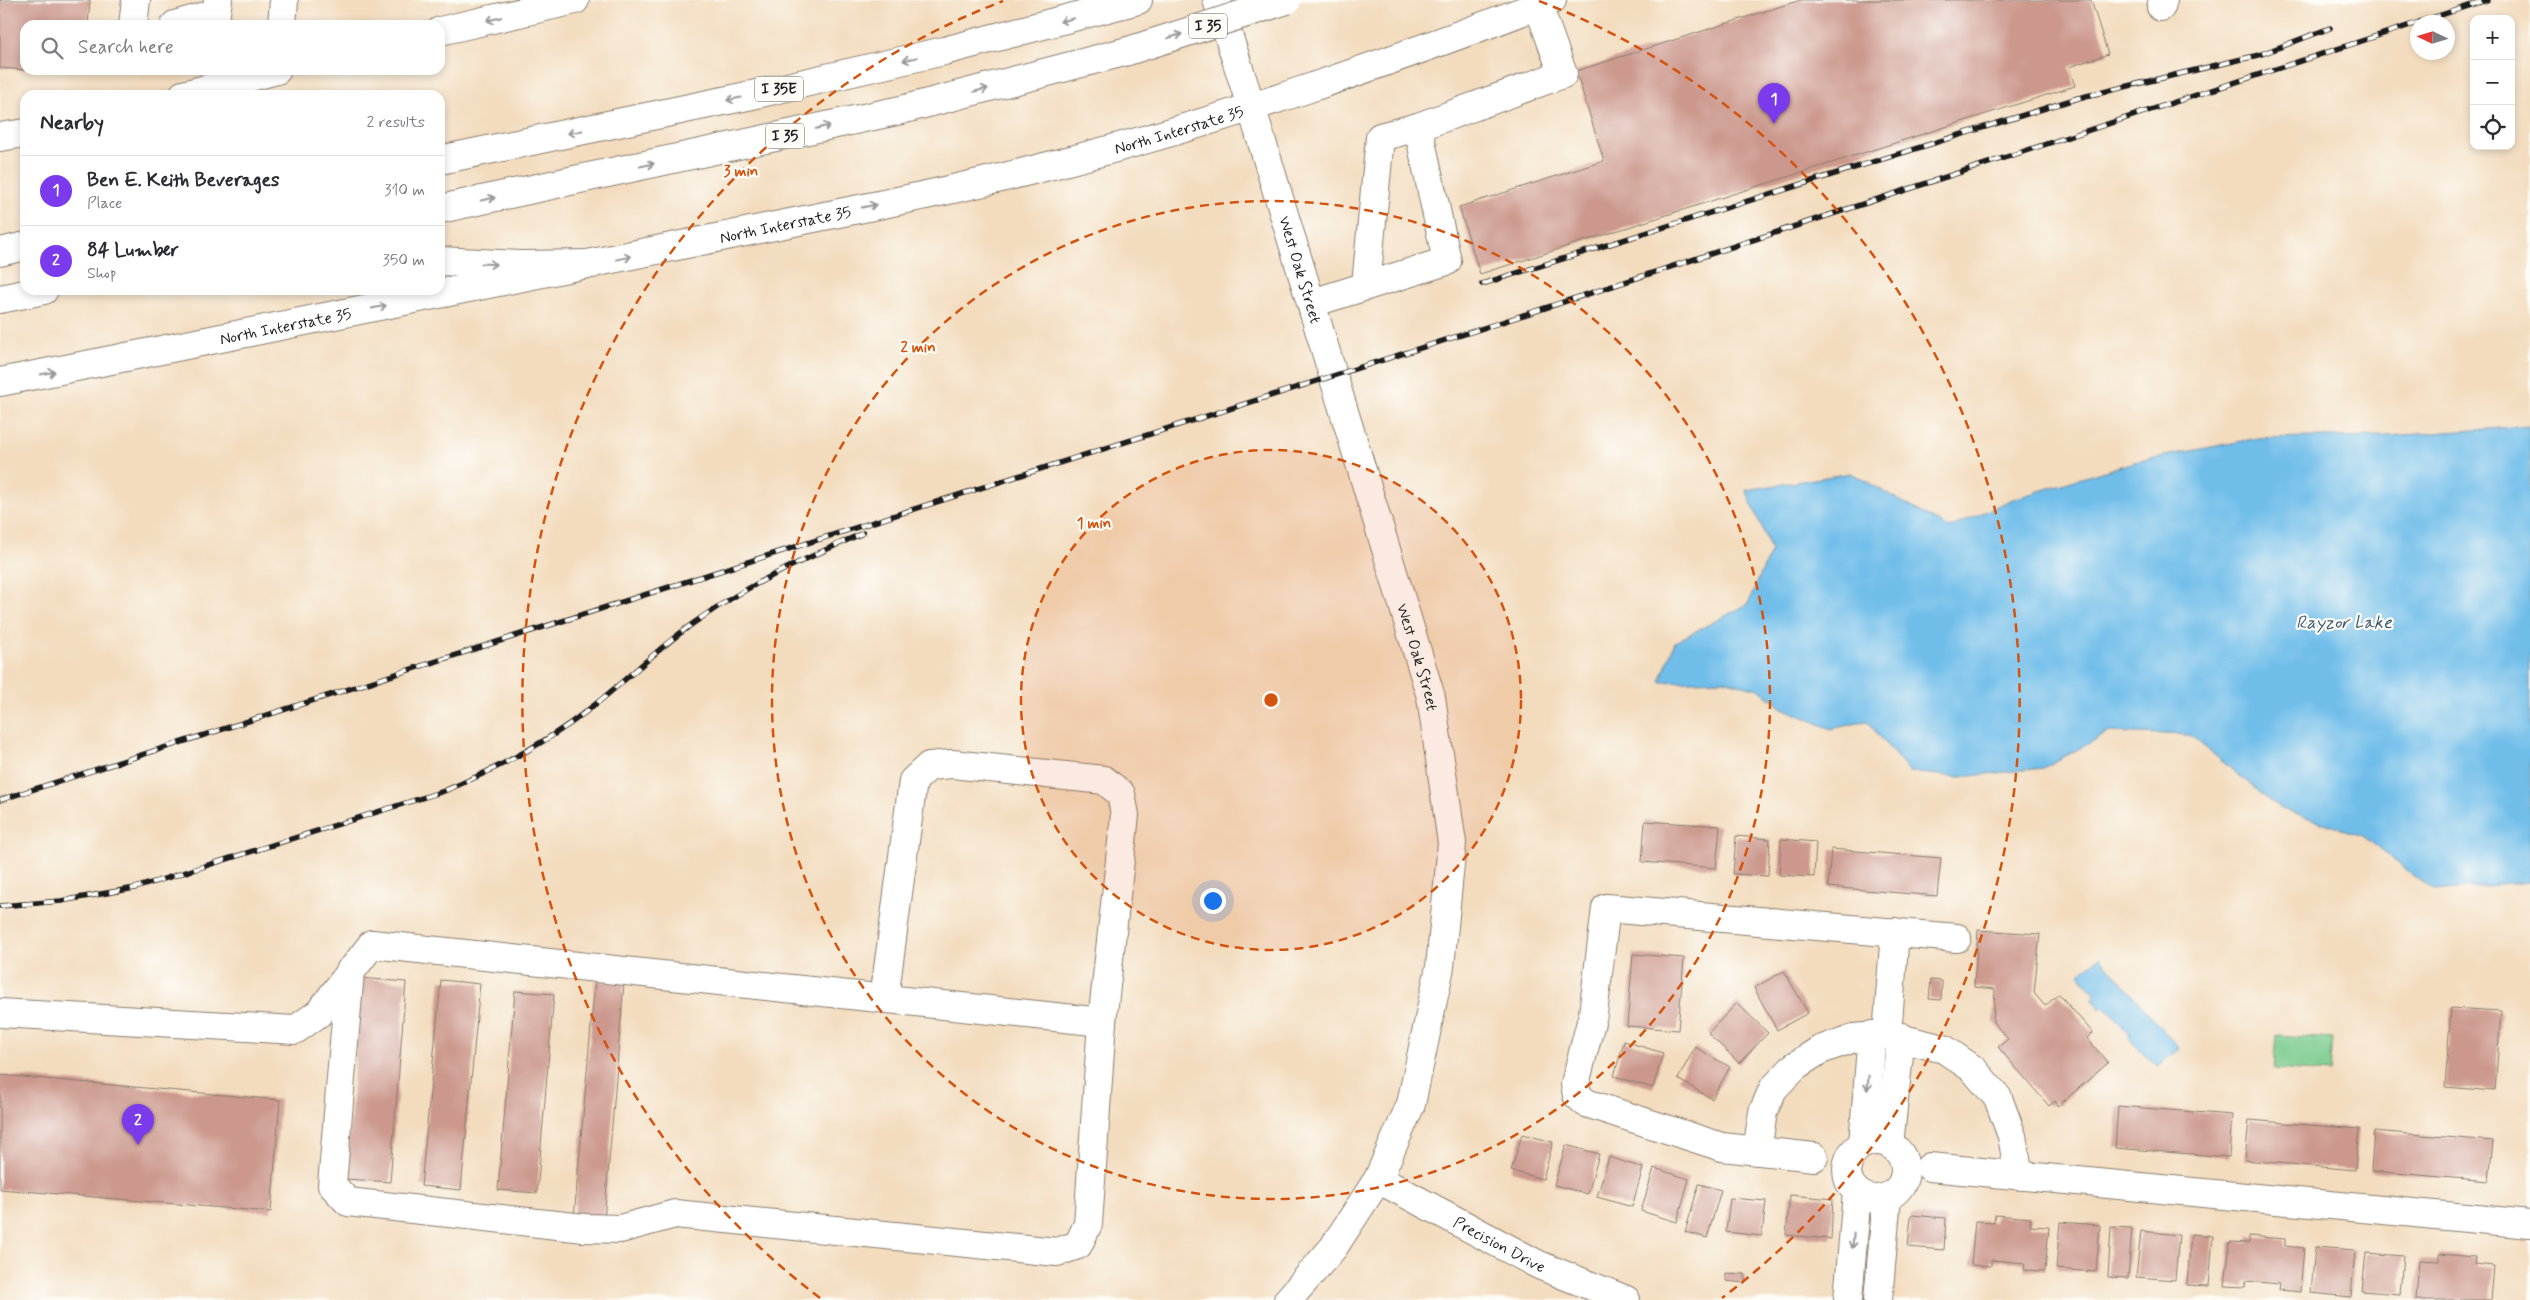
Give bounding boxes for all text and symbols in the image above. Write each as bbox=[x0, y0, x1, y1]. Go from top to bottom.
road number: I 35 bbox=[1189, 14, 1227, 38]
one-way arrow bbox=[486, 15, 502, 24]
one-way arrow bbox=[1060, 15, 1076, 25]
north arrow bbox=[2410, 15, 2455, 60]
map controls bbox=[2470, 15, 2515, 150]
button: + bbox=[2470, 15, 2515, 60]
search box bbox=[20, 20, 445, 75]
one-way arrow bbox=[1166, 31, 1182, 41]
icon: search bbox=[38, 34, 66, 62]
text: Search here bbox=[78, 35, 174, 60]
one-way arrow bbox=[902, 55, 918, 64]
button: − bbox=[2470, 60, 2515, 105]
road number: I 35E bbox=[755, 76, 803, 102]
pin: 1 bbox=[1758, 83, 1790, 124]
one-way arrow bbox=[972, 85, 988, 94]
one-way arrow bbox=[727, 94, 743, 104]
street label: North Interstate 35 bbox=[1112, 101, 1246, 160]
button: locate bbox=[2470, 105, 2515, 150]
text: Nearby bbox=[40, 109, 104, 137]
text: 2 results bbox=[367, 112, 425, 133]
one-way arrow bbox=[814, 122, 830, 131]
road number: I 35 bbox=[766, 124, 804, 148]
one-way arrow bbox=[568, 128, 584, 137]
one-way arrow bbox=[638, 160, 654, 170]
text: 3 min bbox=[724, 162, 758, 182]
text: Ben E. Keith Beverages bbox=[87, 168, 279, 193]
text: 1 bbox=[52, 180, 60, 201]
text: 310 m bbox=[384, 180, 425, 201]
text: Place bbox=[87, 193, 122, 214]
one-way arrow bbox=[479, 193, 495, 203]
one-way arrow bbox=[860, 201, 876, 210]
street label: North Interstate 35 bbox=[718, 202, 853, 249]
street label: West Oak Street bbox=[1273, 214, 1326, 326]
text: 84 Lumber bbox=[87, 238, 179, 263]
text: 2 bbox=[52, 250, 60, 271]
text: 350 m bbox=[383, 250, 425, 271]
one-way arrow bbox=[616, 253, 632, 262]
one-way arrow bbox=[480, 259, 496, 268]
text: Shop bbox=[87, 263, 116, 284]
one-way arrow bbox=[370, 302, 386, 311]
street label: North Interstate 35 bbox=[218, 304, 353, 350]
text: 2 min bbox=[900, 338, 936, 358]
one-way arrow bbox=[39, 367, 55, 377]
text: 1 min bbox=[1077, 514, 1111, 534]
street label: West Oak Street bbox=[1391, 601, 1442, 712]
water label: Rayzor Lake bbox=[2296, 611, 2393, 635]
centre of rings bbox=[1262, 691, 1280, 709]
your location bbox=[1200, 888, 1226, 914]
one-way arrow bbox=[1863, 1075, 1873, 1091]
pin: 2 bbox=[122, 1104, 154, 1145]
street label: Precision Drive bbox=[1449, 1212, 1548, 1278]
one-way arrow bbox=[1848, 1233, 1858, 1249]

